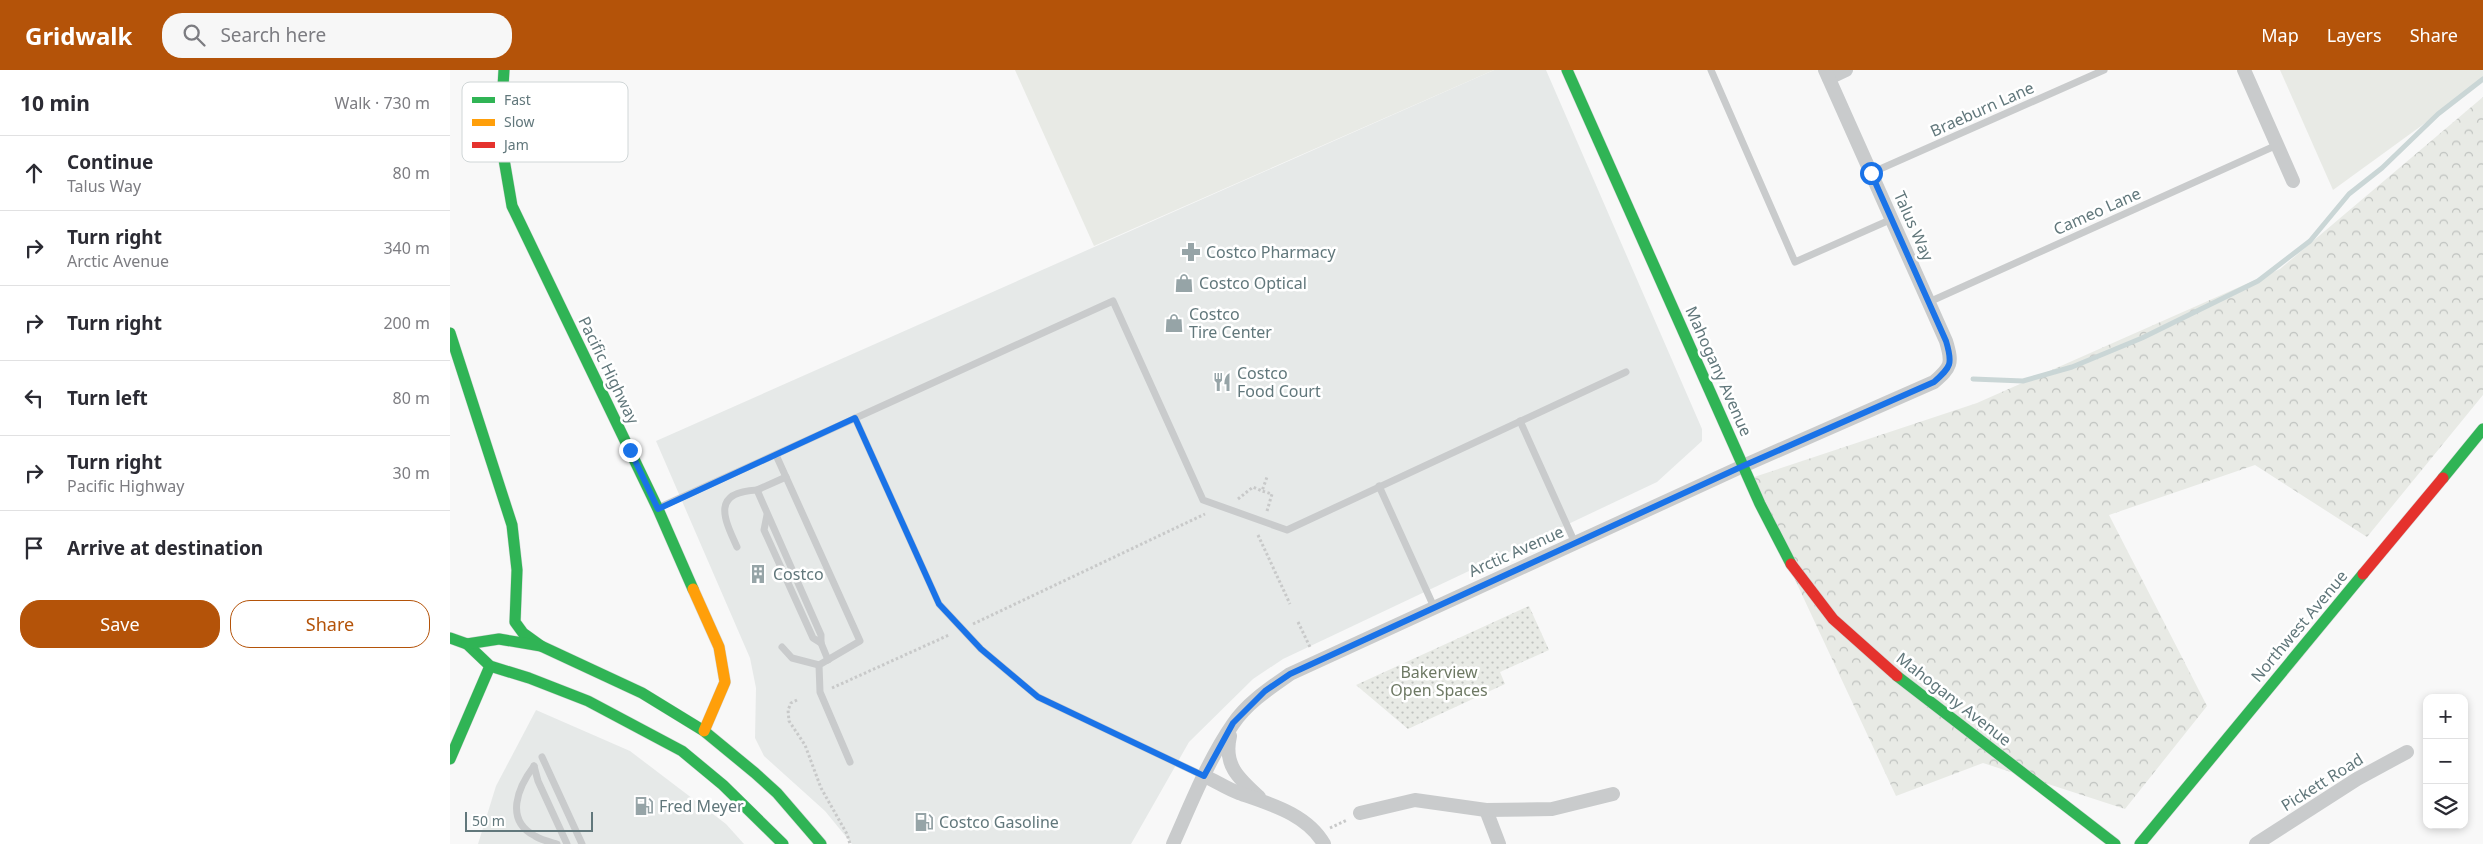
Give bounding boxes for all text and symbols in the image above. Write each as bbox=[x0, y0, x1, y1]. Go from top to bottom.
search box bbox=[162, 13, 512, 58]
text: Gridwalk bbox=[25, 19, 132, 52]
icon: search bbox=[180, 21, 208, 49]
text: Search here bbox=[220, 22, 326, 48]
text: Map bbox=[2261, 23, 2299, 47]
text: Layers bbox=[2327, 23, 2382, 47]
text: Share bbox=[2410, 23, 2458, 47]
street label: Braeburn Lane bbox=[1927, 76, 2037, 142]
legend bbox=[462, 82, 628, 162]
text: 10 min bbox=[20, 89, 90, 117]
text: Fast bbox=[504, 90, 531, 109]
text: Walk · 730 m bbox=[335, 92, 430, 114]
text: Slow bbox=[504, 112, 535, 131]
text: Jam bbox=[502, 135, 529, 154]
text: Continue bbox=[67, 149, 153, 175]
icon: ahead bbox=[20, 159, 48, 187]
text: 80 m bbox=[393, 162, 430, 184]
route start bbox=[1860, 162, 1883, 185]
text: Talus Way bbox=[67, 175, 141, 197]
street label: Cameo Lane bbox=[2050, 182, 2144, 240]
street label: Talus Way bbox=[1889, 188, 1939, 265]
text: Turn right bbox=[67, 224, 162, 250]
icon: right bbox=[20, 234, 48, 262]
text: 340 m bbox=[383, 237, 430, 259]
pharmacy icon: Costco Pharmacy bbox=[1180, 241, 1202, 263]
place label: Costco Pharmacy bbox=[1206, 241, 1337, 263]
text: Arctic Avenue bbox=[67, 250, 169, 272]
shop icon: Costco Optical bbox=[1173, 272, 1195, 294]
place label: Costco Optical bbox=[1199, 272, 1307, 294]
street label: Mahogany Avenue bbox=[1680, 302, 1758, 440]
place label: Costco Tire Center bbox=[1189, 303, 1272, 343]
icon: right bbox=[20, 309, 48, 337]
text: Turn right bbox=[67, 310, 162, 336]
text: 200 m bbox=[383, 312, 430, 334]
street label: Pacific Highway bbox=[573, 312, 645, 428]
shop icon: Costco Tire Center bbox=[1163, 312, 1185, 334]
place label: Costco Food Court bbox=[1237, 362, 1321, 402]
restaurant icon: Costco Food Court bbox=[1211, 371, 1233, 393]
icon: left bbox=[20, 384, 48, 412]
text: Turn left bbox=[67, 385, 148, 411]
text: 80 m bbox=[393, 387, 430, 409]
route end bbox=[619, 439, 642, 462]
text: Turn right bbox=[67, 449, 162, 475]
icon: right bbox=[20, 459, 48, 487]
text: 30 m bbox=[393, 462, 430, 484]
text: Pacific Highway bbox=[67, 475, 184, 497]
street label: Arctic Avenue bbox=[1465, 520, 1567, 582]
icon: arrive bbox=[20, 534, 48, 562]
text: Arrive at destination bbox=[67, 535, 263, 561]
building icon: Costco bbox=[747, 563, 769, 585]
place label: Costco bbox=[773, 563, 824, 585]
street label: Northwest Avenue bbox=[2246, 565, 2352, 687]
button: Save bbox=[20, 600, 220, 648]
button: Share bbox=[230, 600, 430, 648]
street label: Mahogany Avenue bbox=[1892, 647, 2016, 751]
park label: Bakerview Open Spaces bbox=[1390, 661, 1488, 701]
map controls bbox=[2423, 694, 2468, 829]
button: + bbox=[2423, 694, 2468, 739]
button: − bbox=[2423, 739, 2468, 784]
street label: Pickett Road bbox=[2277, 748, 2367, 816]
button: layers bbox=[2423, 784, 2468, 829]
fuel station icon: Fred Meyer bbox=[633, 795, 655, 817]
place label: Fred Meyer bbox=[659, 795, 744, 817]
scale bar bbox=[465, 809, 592, 832]
text: 50 m bbox=[472, 811, 505, 830]
fuel station icon: Costco Gasoline bbox=[913, 811, 935, 833]
place label: Costco Gasoline bbox=[939, 811, 1059, 833]

